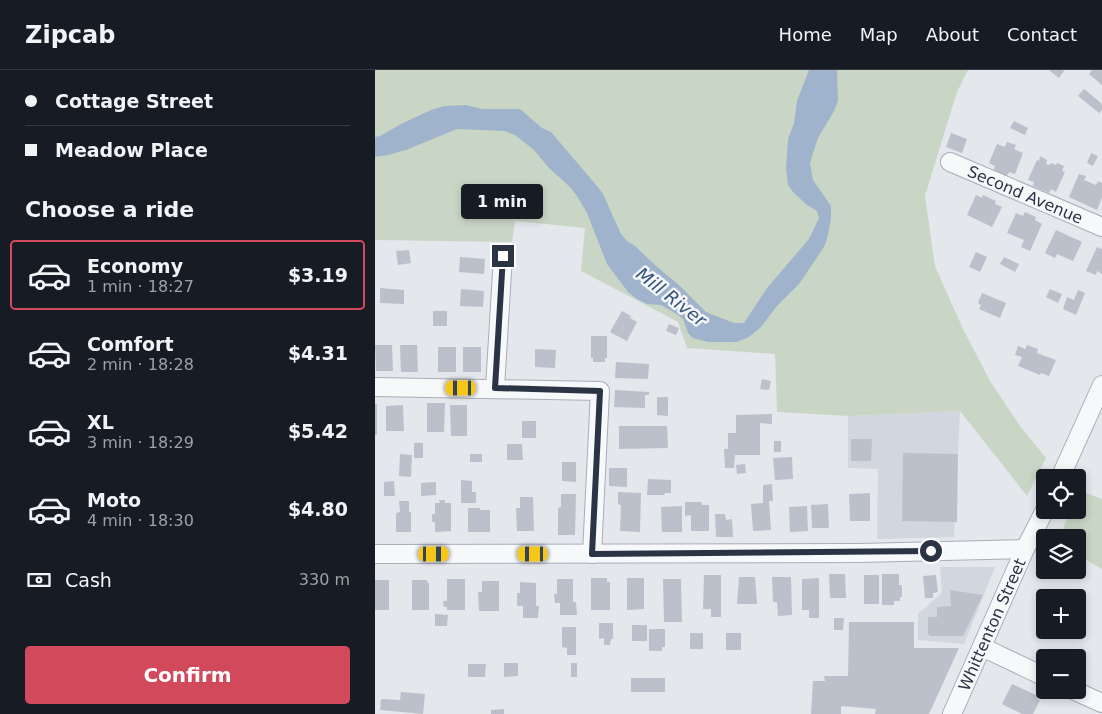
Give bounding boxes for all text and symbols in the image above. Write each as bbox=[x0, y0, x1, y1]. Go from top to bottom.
text: Zipcab bbox=[25, 21, 115, 49]
text: Home bbox=[779, 24, 832, 45]
text: Map bbox=[860, 24, 898, 45]
text: About bbox=[926, 24, 979, 45]
text: Contact bbox=[1007, 24, 1077, 45]
text: Cottage Street bbox=[55, 90, 213, 112]
text: Meadow Place bbox=[55, 139, 208, 161]
street label: Second Avenue bbox=[965, 162, 1086, 228]
callout: 1 min bbox=[462, 184, 544, 218]
text: 1 min bbox=[477, 192, 527, 211]
text: Choose a ride bbox=[25, 197, 194, 222]
route end bbox=[492, 245, 514, 267]
icon: car bbox=[27, 253, 72, 298]
text: Economy bbox=[87, 255, 183, 277]
water label: Mill River bbox=[632, 263, 712, 331]
text: $3.19 bbox=[288, 264, 348, 286]
text: 1 min · 18:27 bbox=[87, 277, 194, 296]
icon: car bbox=[27, 331, 72, 376]
text: Comfort bbox=[87, 333, 174, 355]
text: $4.31 bbox=[288, 342, 348, 364]
text: 2 min · 18:28 bbox=[87, 355, 194, 374]
car bbox=[446, 381, 476, 396]
icon: car bbox=[27, 409, 72, 454]
text: XL bbox=[87, 411, 114, 433]
text: $5.42 bbox=[288, 420, 348, 442]
text: 3 min · 18:29 bbox=[87, 433, 194, 452]
map controls bbox=[1036, 469, 1086, 699]
button: locate bbox=[1036, 469, 1086, 519]
icon: car bbox=[27, 487, 72, 532]
text: Moto bbox=[87, 489, 141, 511]
text: $4.80 bbox=[288, 498, 348, 520]
text: 4 min · 18:30 bbox=[87, 511, 194, 530]
button: layers bbox=[1036, 529, 1086, 579]
route start bbox=[920, 540, 942, 562]
car bbox=[419, 547, 449, 562]
car bbox=[518, 547, 548, 562]
street label: Whittenton Street bbox=[955, 555, 1030, 694]
icon: cash bbox=[25, 566, 53, 594]
text: Cash bbox=[65, 569, 112, 591]
text: 330 m bbox=[299, 570, 350, 589]
button: + bbox=[1036, 589, 1086, 639]
button: Confirm bbox=[25, 646, 350, 704]
button: − bbox=[1036, 649, 1086, 699]

